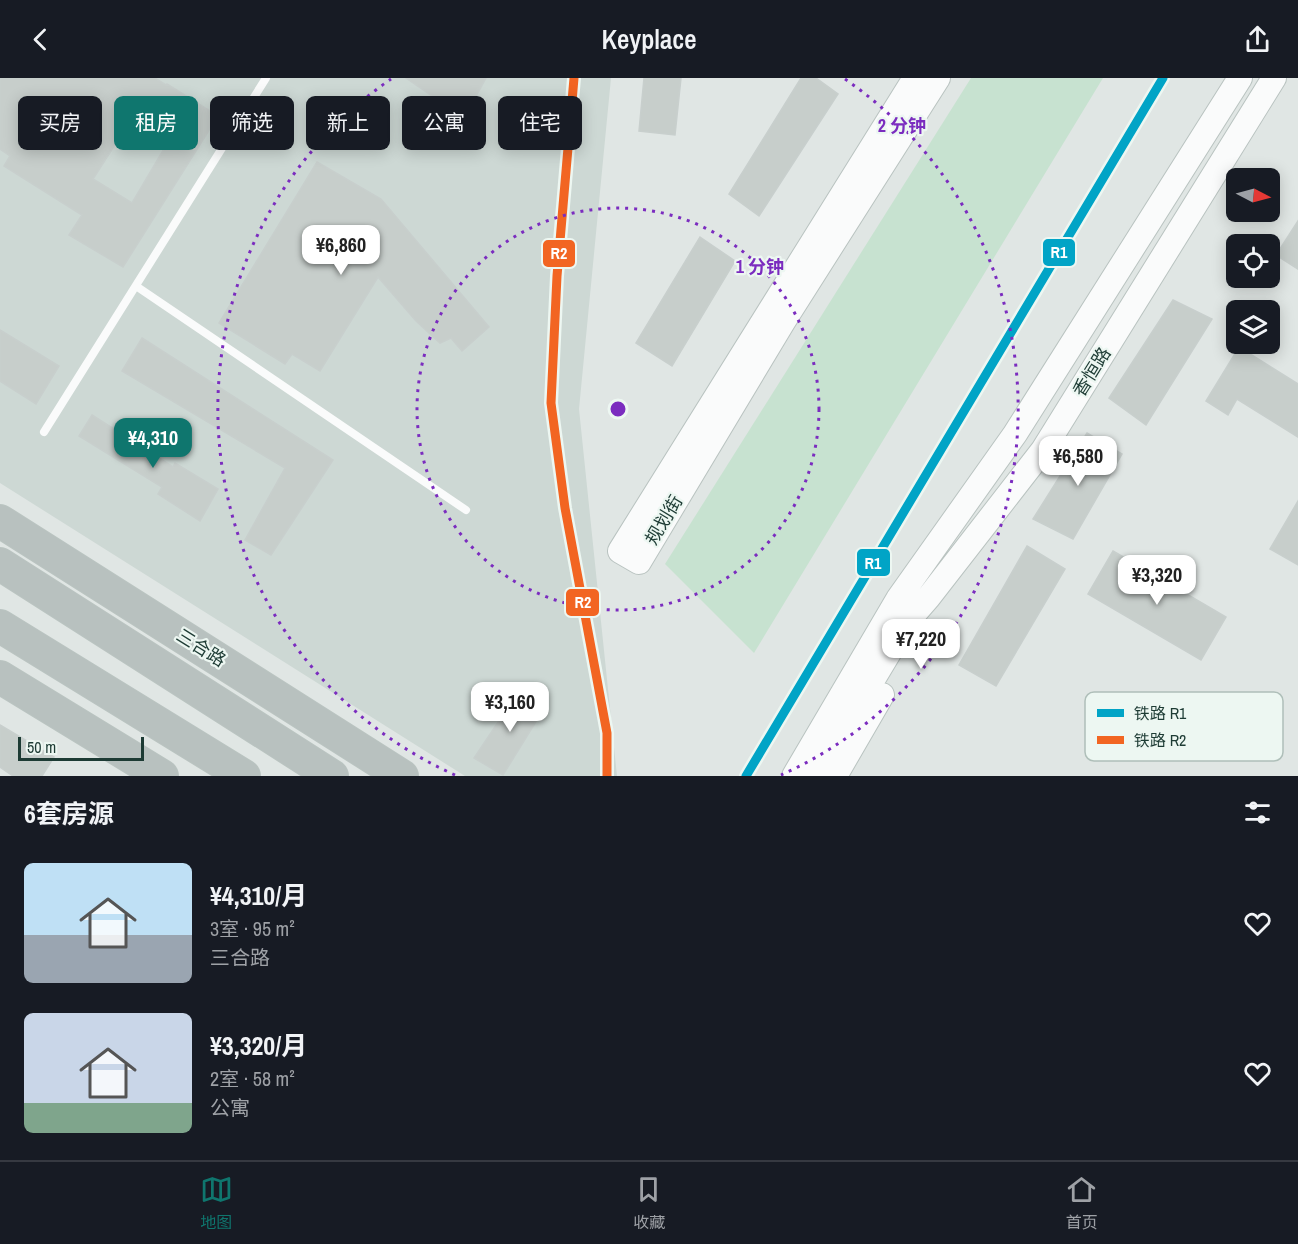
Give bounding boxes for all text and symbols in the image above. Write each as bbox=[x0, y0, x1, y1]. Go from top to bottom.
text: Keyplace bbox=[601, 21, 697, 57]
icon: back bbox=[24, 23, 57, 56]
icon: share bbox=[1241, 23, 1274, 56]
chip: 买房 bbox=[18, 96, 102, 150]
chip: 租房 bbox=[114, 96, 198, 150]
chip: 筛选 bbox=[210, 96, 294, 150]
chip: 新上 bbox=[306, 96, 390, 150]
chip: 公寓 bbox=[402, 96, 486, 150]
chip: 住宅 bbox=[498, 96, 582, 150]
text: 2 分钟 bbox=[878, 113, 926, 138]
north arrow bbox=[1226, 168, 1280, 222]
map controls bbox=[1226, 168, 1280, 354]
pin: ¥6,860 bbox=[292, 225, 390, 276]
text: ¥6,860 bbox=[316, 231, 366, 258]
button: locate bbox=[1226, 234, 1280, 288]
line badge: R1 bbox=[1042, 238, 1076, 267]
line badge: R2 bbox=[542, 239, 576, 268]
text: R1 bbox=[1051, 241, 1068, 263]
text: R2 bbox=[551, 242, 567, 264]
text: 1 分钟 bbox=[736, 254, 784, 279]
button: layers bbox=[1226, 300, 1280, 354]
street label: 香恒路 bbox=[1067, 342, 1116, 401]
centre of rings bbox=[608, 399, 628, 419]
pin: ¥4,310 bbox=[104, 418, 202, 469]
text: ¥4,310 bbox=[128, 424, 178, 451]
pin: ¥6,580 bbox=[1029, 436, 1127, 487]
text: ¥6,580 bbox=[1053, 442, 1103, 469]
street label: 规划街 bbox=[639, 490, 688, 549]
line badge: R1 bbox=[856, 548, 891, 577]
text: R1 bbox=[865, 552, 882, 574]
pin: ¥3,320 bbox=[1108, 555, 1206, 606]
text: ¥3,320 bbox=[1132, 561, 1182, 588]
line badge: R2 bbox=[565, 588, 600, 617]
text: R2 bbox=[575, 591, 591, 613]
pin: ¥7,220 bbox=[872, 619, 970, 670]
street label: 三合路 bbox=[172, 623, 231, 672]
text: ¥7,220 bbox=[896, 625, 946, 652]
pin: ¥3,160 bbox=[461, 682, 559, 733]
text: ¥3,160 bbox=[485, 688, 535, 715]
legend bbox=[1085, 692, 1283, 761]
text: 铁路 R1 bbox=[1134, 702, 1187, 724]
text: 铁路 R2 bbox=[1134, 729, 1186, 751]
scale bar bbox=[18, 734, 144, 762]
text: 50 m bbox=[27, 736, 56, 758]
text: 6套房源 bbox=[24, 796, 114, 831]
icon: filters bbox=[1241, 796, 1274, 829]
text: ¥4,310/月 bbox=[210, 878, 307, 913]
icon: home bbox=[72, 887, 144, 959]
icon: heart bbox=[1241, 907, 1274, 940]
text: 3室 · 95 m² bbox=[210, 915, 295, 942]
text: 三合路 bbox=[210, 944, 270, 971]
text: ¥3,320/月 bbox=[210, 1028, 307, 1063]
icon: home bbox=[72, 1037, 144, 1109]
icon: heart bbox=[1241, 1057, 1274, 1090]
text: 2室 · 58 m² bbox=[210, 1065, 295, 1092]
text: 公寓 bbox=[210, 1094, 250, 1121]
tab: 地图 bbox=[200, 1173, 233, 1233]
tab: 收藏 bbox=[632, 1173, 665, 1233]
tab: 首页 bbox=[1065, 1173, 1098, 1233]

